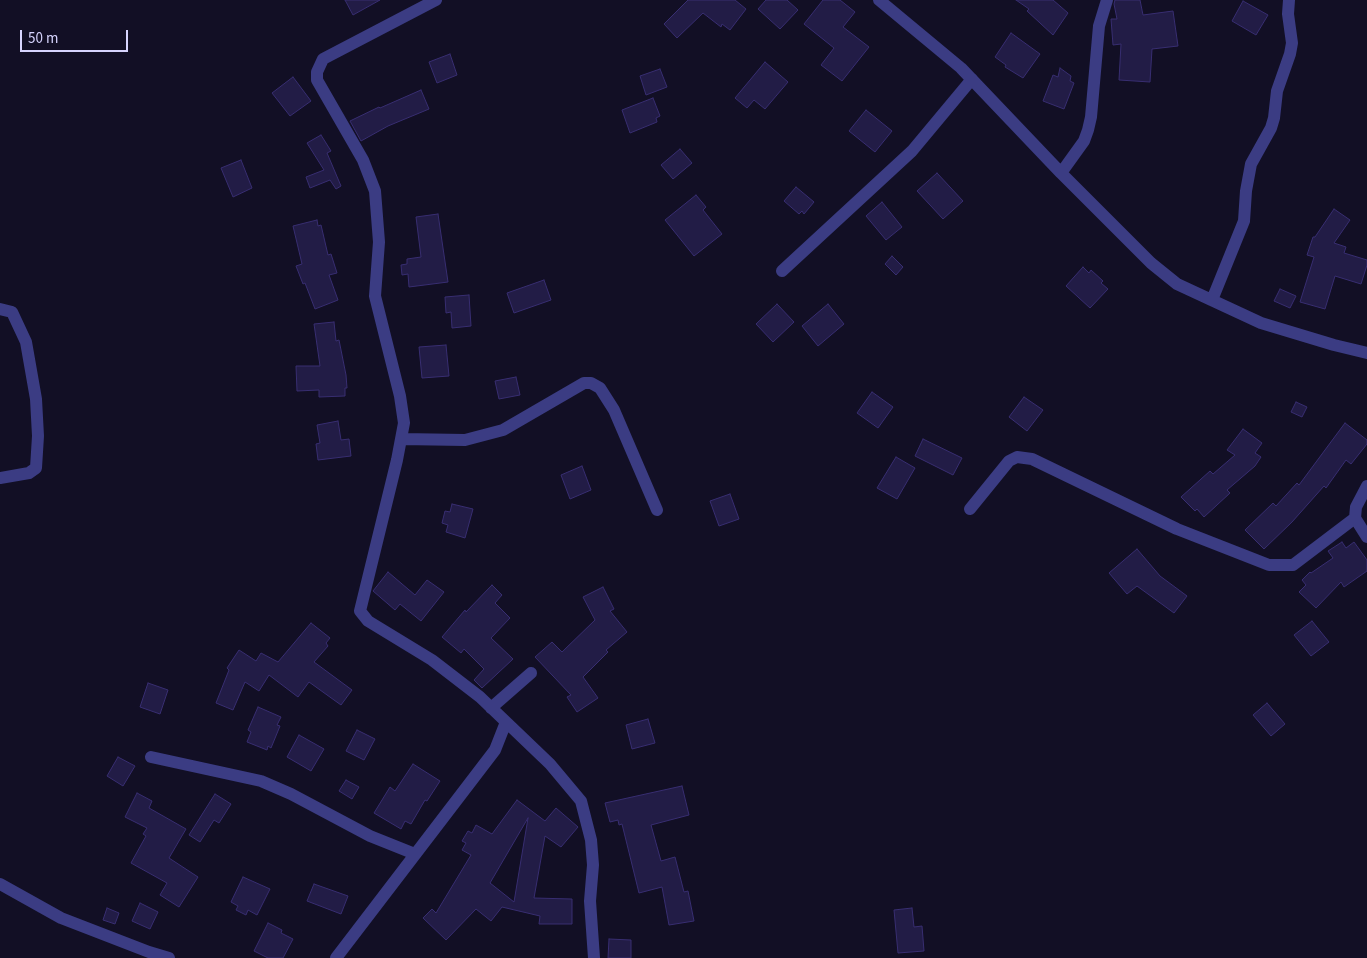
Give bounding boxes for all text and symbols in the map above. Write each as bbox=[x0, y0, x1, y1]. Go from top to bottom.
scale bar bbox=[22, 20, 130, 52]
text: 50 m bbox=[28, 28, 58, 49]

